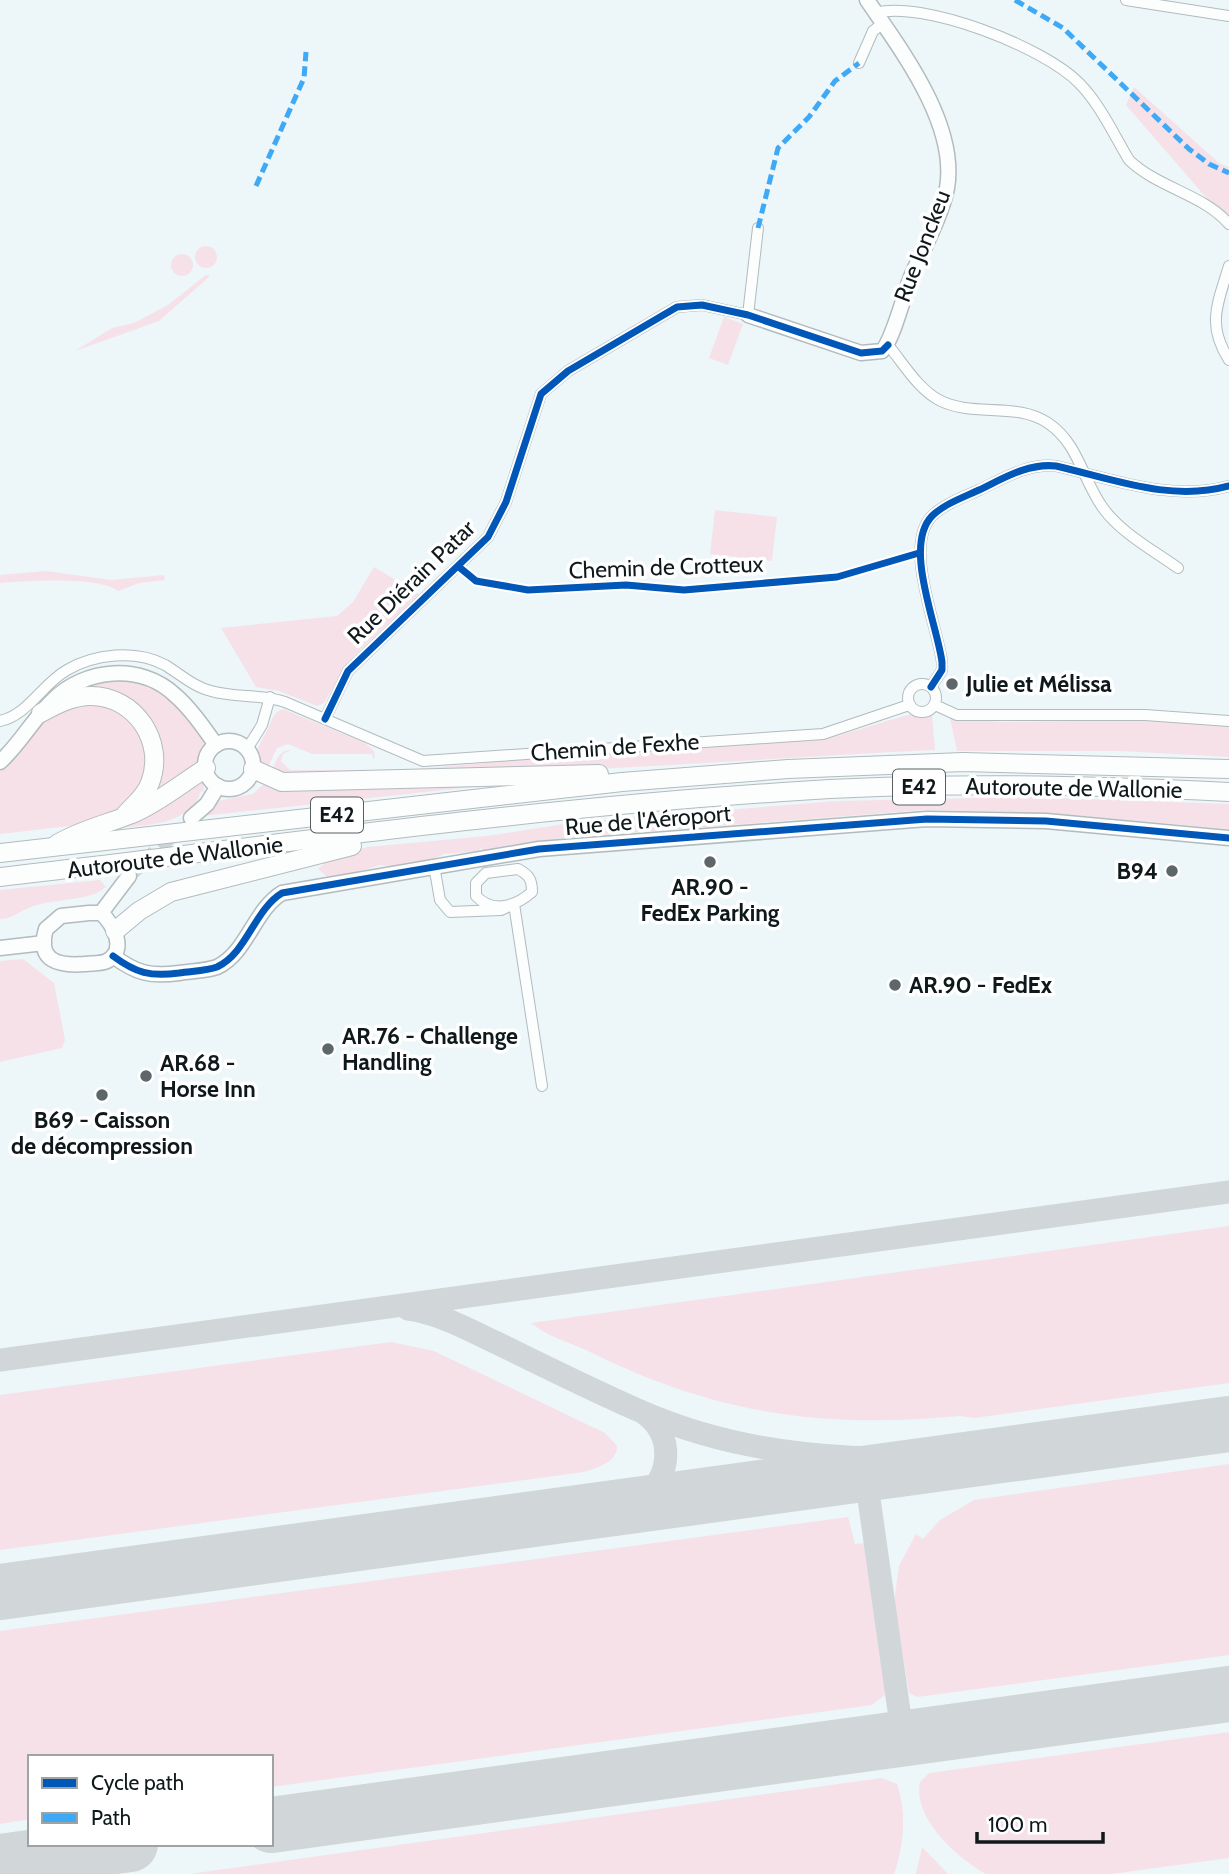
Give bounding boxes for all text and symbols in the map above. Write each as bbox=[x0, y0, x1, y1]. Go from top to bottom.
street label: Rue Jonckeu bbox=[888, 186, 956, 306]
street label: Rue Diérain Patar bbox=[341, 514, 481, 650]
street label: Chemin de Crotteux bbox=[568, 550, 764, 584]
place label: Julie et Mélissa bbox=[965, 670, 1112, 698]
marker: Julie et Mélissa bbox=[944, 676, 960, 692]
street label: Chemin de Fexhe bbox=[530, 727, 701, 767]
road number: E42 bbox=[893, 770, 945, 804]
street label: Autoroute de Wallonie bbox=[965, 772, 1183, 804]
road number: E42 bbox=[311, 798, 363, 832]
street label: Rue de l'Aéroport bbox=[564, 799, 732, 841]
street label: Autoroute de Wallonie bbox=[66, 830, 285, 884]
marker: AR.90 - FedEx Parking bbox=[702, 854, 718, 870]
place label: B94 bbox=[1116, 857, 1158, 885]
marker: B94 bbox=[1164, 863, 1180, 879]
place label: AR.90 - FedEx Parking bbox=[641, 873, 780, 927]
place label: AR.90 - FedEx bbox=[909, 971, 1053, 999]
marker: AR.90 - FedEx bbox=[887, 977, 903, 993]
place label: AR.76 - Challenge Handling bbox=[342, 1022, 518, 1076]
marker: AR.76 - Challenge Handling bbox=[320, 1041, 336, 1057]
place label: AR.68 - Horse Inn bbox=[160, 1049, 256, 1103]
marker: AR.68 - Horse Inn bbox=[138, 1068, 154, 1084]
marker: B69 - Caisson de décompression bbox=[94, 1087, 110, 1103]
place label: B69 - Caisson de décompression bbox=[11, 1106, 193, 1160]
legend bbox=[28, 1755, 273, 1846]
text: Cycle path bbox=[91, 1770, 184, 1795]
scale bar bbox=[977, 1800, 1103, 1844]
text: Path bbox=[91, 1805, 131, 1830]
text: 100 m bbox=[988, 1812, 1047, 1837]

